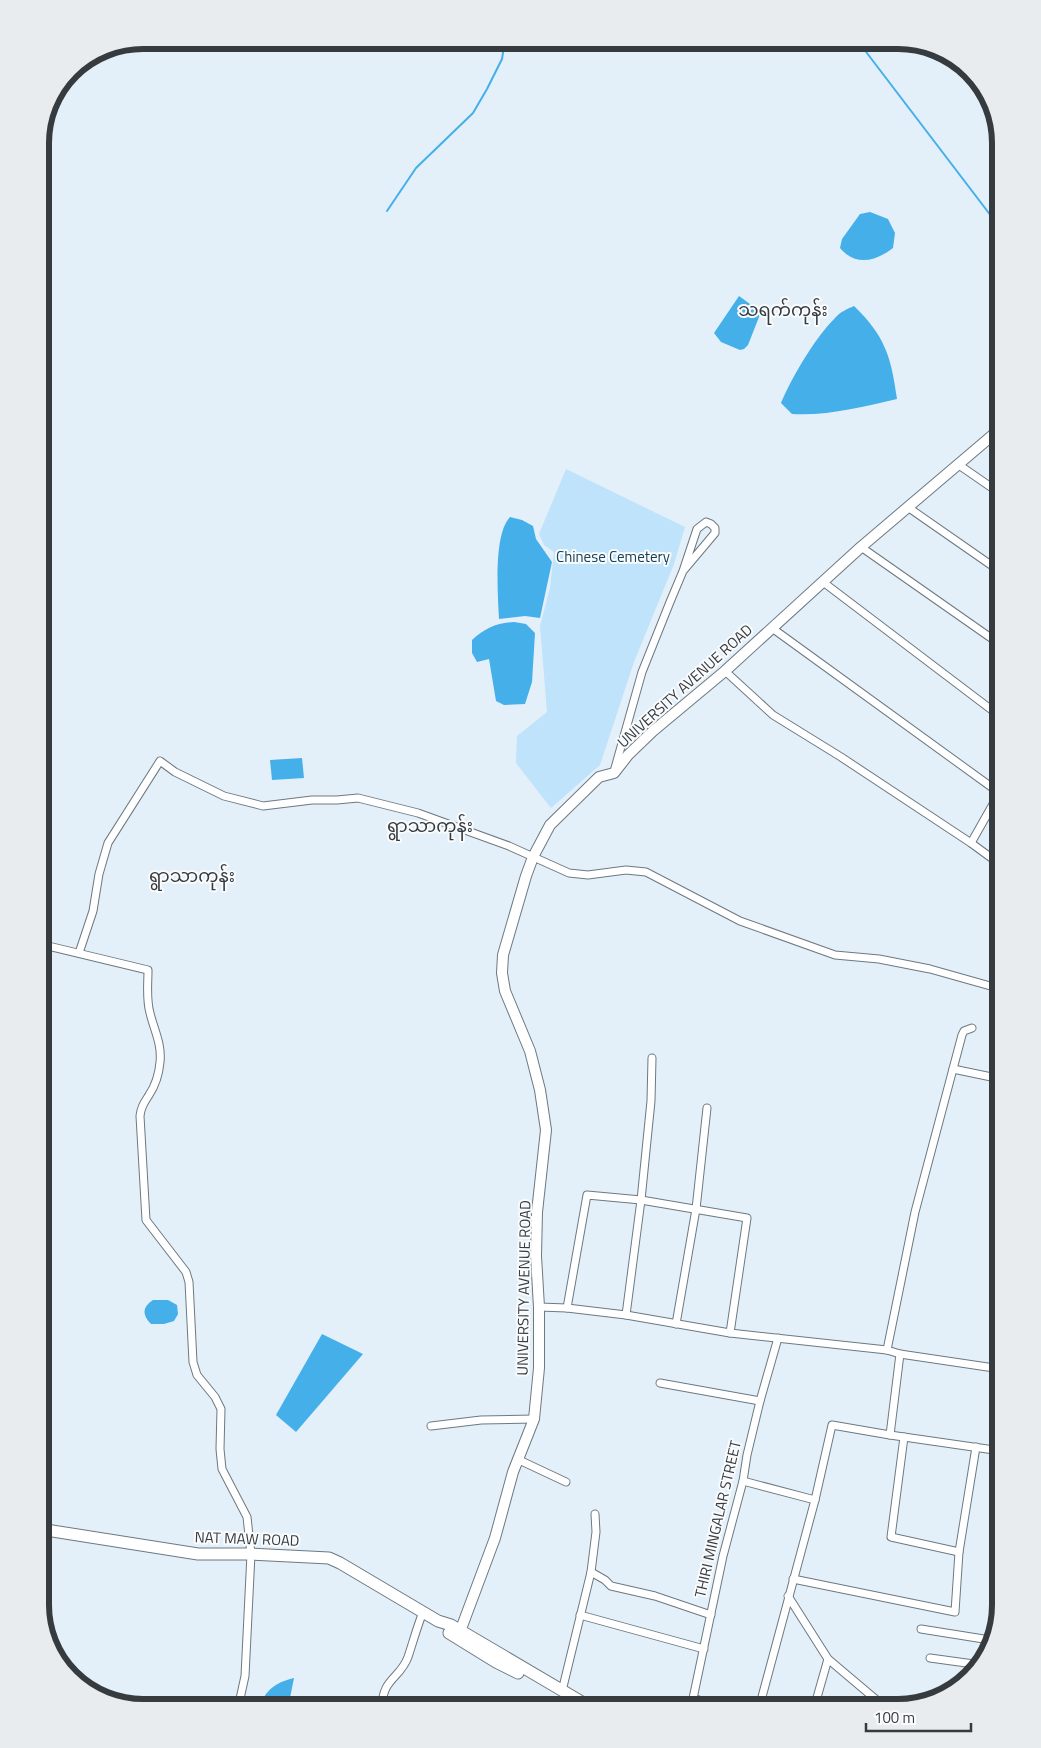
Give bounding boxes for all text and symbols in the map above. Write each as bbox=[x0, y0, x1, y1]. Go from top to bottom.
district label: သရက်ကုန်း bbox=[738, 296, 828, 325]
park label: Chinese Cemetery bbox=[556, 545, 670, 568]
street label: UNIVERSITY AVENUE ROAD bbox=[612, 618, 758, 753]
district label: ရွာသာကုန်း bbox=[387, 812, 473, 841]
district label: ရွာသာကုန်း bbox=[149, 862, 235, 891]
street label: UNIVERSITY AVENUE ROAD bbox=[510, 1200, 537, 1376]
street label: THIRI MINGALAR STREET bbox=[688, 1438, 747, 1600]
street label: NAT MAW ROAD bbox=[194, 1525, 300, 1552]
scale bar bbox=[866, 1700, 971, 1732]
text: 100 m bbox=[874, 1706, 915, 1729]

